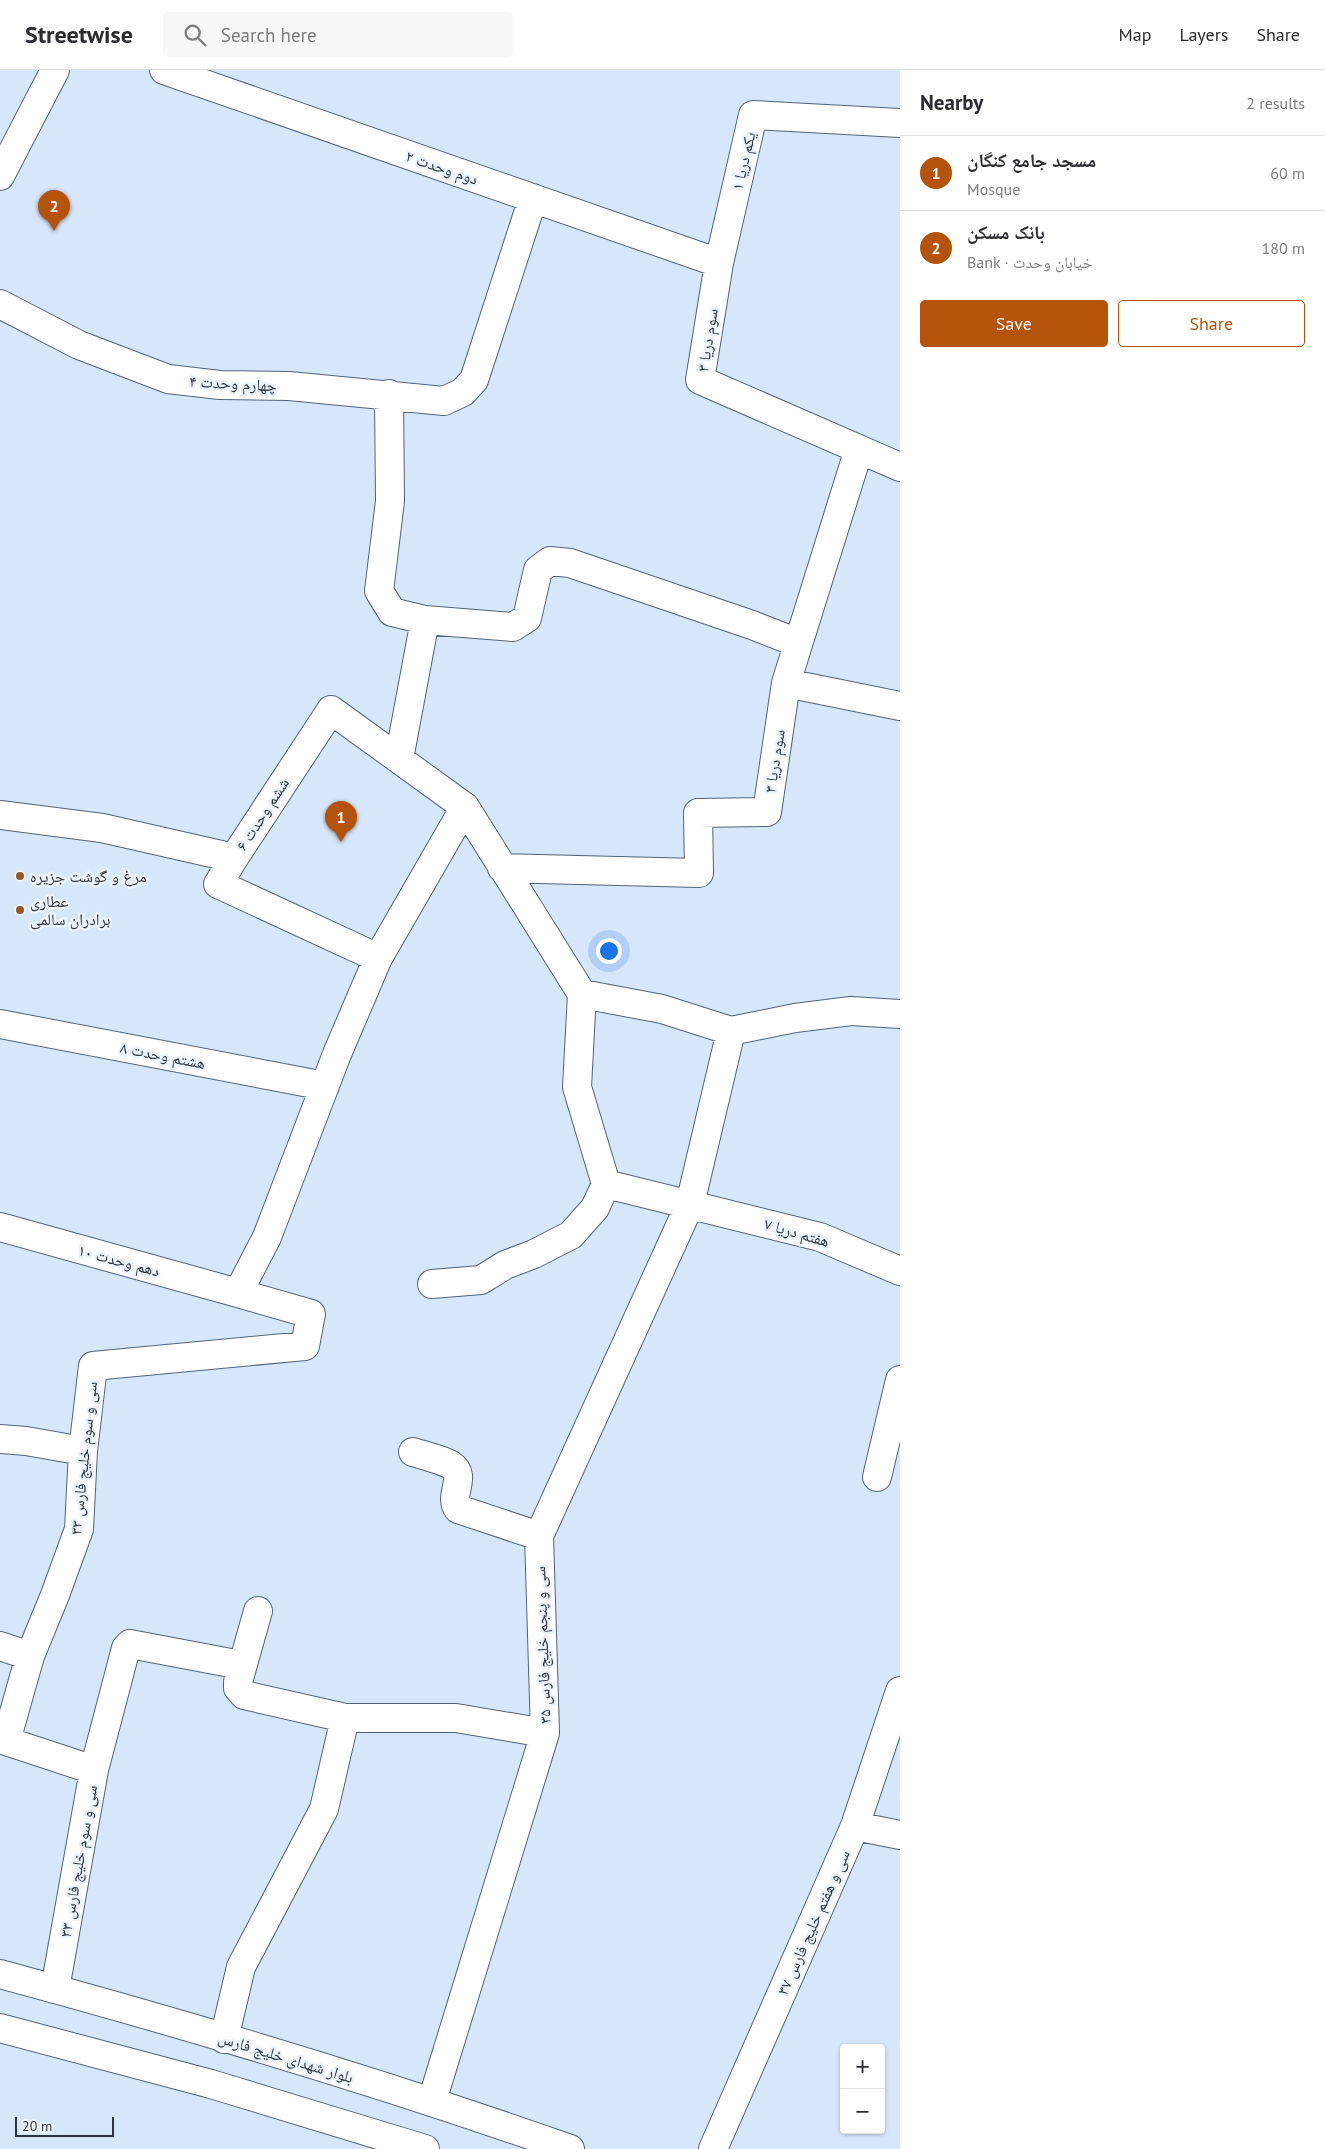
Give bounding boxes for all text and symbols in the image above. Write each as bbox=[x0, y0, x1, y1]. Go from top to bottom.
search box bbox=[163, 12, 513, 57]
text: Streetwise bbox=[25, 19, 133, 50]
icon: search bbox=[181, 21, 209, 49]
text: Search here bbox=[221, 23, 317, 47]
text: Map bbox=[1119, 23, 1151, 46]
text: Layers bbox=[1179, 23, 1228, 46]
text: Share bbox=[1256, 23, 1300, 46]
text: Nearby bbox=[920, 89, 983, 116]
text: 2 results bbox=[1246, 93, 1305, 113]
street label: یکم دریا ۱ bbox=[727, 130, 760, 192]
street label: دوم وحدت ۲ bbox=[403, 145, 481, 190]
text: مسجد جامع کنگان bbox=[967, 148, 1096, 172]
text: 1 bbox=[931, 163, 941, 183]
text: 60 m bbox=[1270, 163, 1305, 183]
text: Mosque bbox=[967, 179, 1020, 199]
pin: 2 bbox=[38, 190, 70, 231]
text: بانک مسکن bbox=[967, 220, 1045, 244]
text: 2 bbox=[931, 238, 941, 258]
text: 180 m bbox=[1262, 238, 1305, 258]
text: Bank · خیابان وحدت bbox=[967, 252, 1093, 272]
button: Save bbox=[920, 300, 1108, 347]
button: Share bbox=[1118, 300, 1305, 347]
street label: سوم دریا ۳ bbox=[692, 307, 723, 373]
street label: چهارم وحدت ۴ bbox=[189, 371, 277, 396]
street label: سوم دریا ۳ bbox=[759, 728, 790, 794]
street label: ششم وحدت ۶ bbox=[231, 774, 294, 855]
pin: 1 bbox=[325, 801, 357, 842]
place label: مرغ و گوشت جزیره bbox=[30, 866, 147, 887]
marker: مرغ و گوشت جزیره bbox=[14, 870, 26, 882]
place label: عطاری برادران سالمی bbox=[30, 891, 111, 930]
marker: عطاری برادران سالمی bbox=[14, 904, 26, 916]
your location bbox=[596, 938, 622, 964]
street label: هشتم وحدت ۸ bbox=[119, 1037, 207, 1074]
street label: هفتم دریا ۷ bbox=[762, 1213, 832, 1252]
street label: دهم وحدت ۱۰ bbox=[76, 1240, 162, 1281]
street label: سی و سوم خلیج فارس ۳۳ bbox=[65, 1380, 102, 1536]
street label: سی و پنجم خلیج فارس ۳۵ bbox=[529, 1566, 556, 1724]
street label: سی و سوم خلیج فارس ۳۳ bbox=[55, 1783, 102, 1939]
street label: سی و هفتم خلیج فارس ۳۷ bbox=[772, 1846, 855, 1998]
street label: بلوار شهدای خلیج فارس bbox=[216, 2027, 356, 2088]
map controls bbox=[840, 2044, 885, 2134]
button: + bbox=[840, 2044, 885, 2089]
button: − bbox=[840, 2089, 885, 2134]
scale bar bbox=[15, 2114, 114, 2137]
text: 20 m bbox=[22, 2117, 52, 2135]

